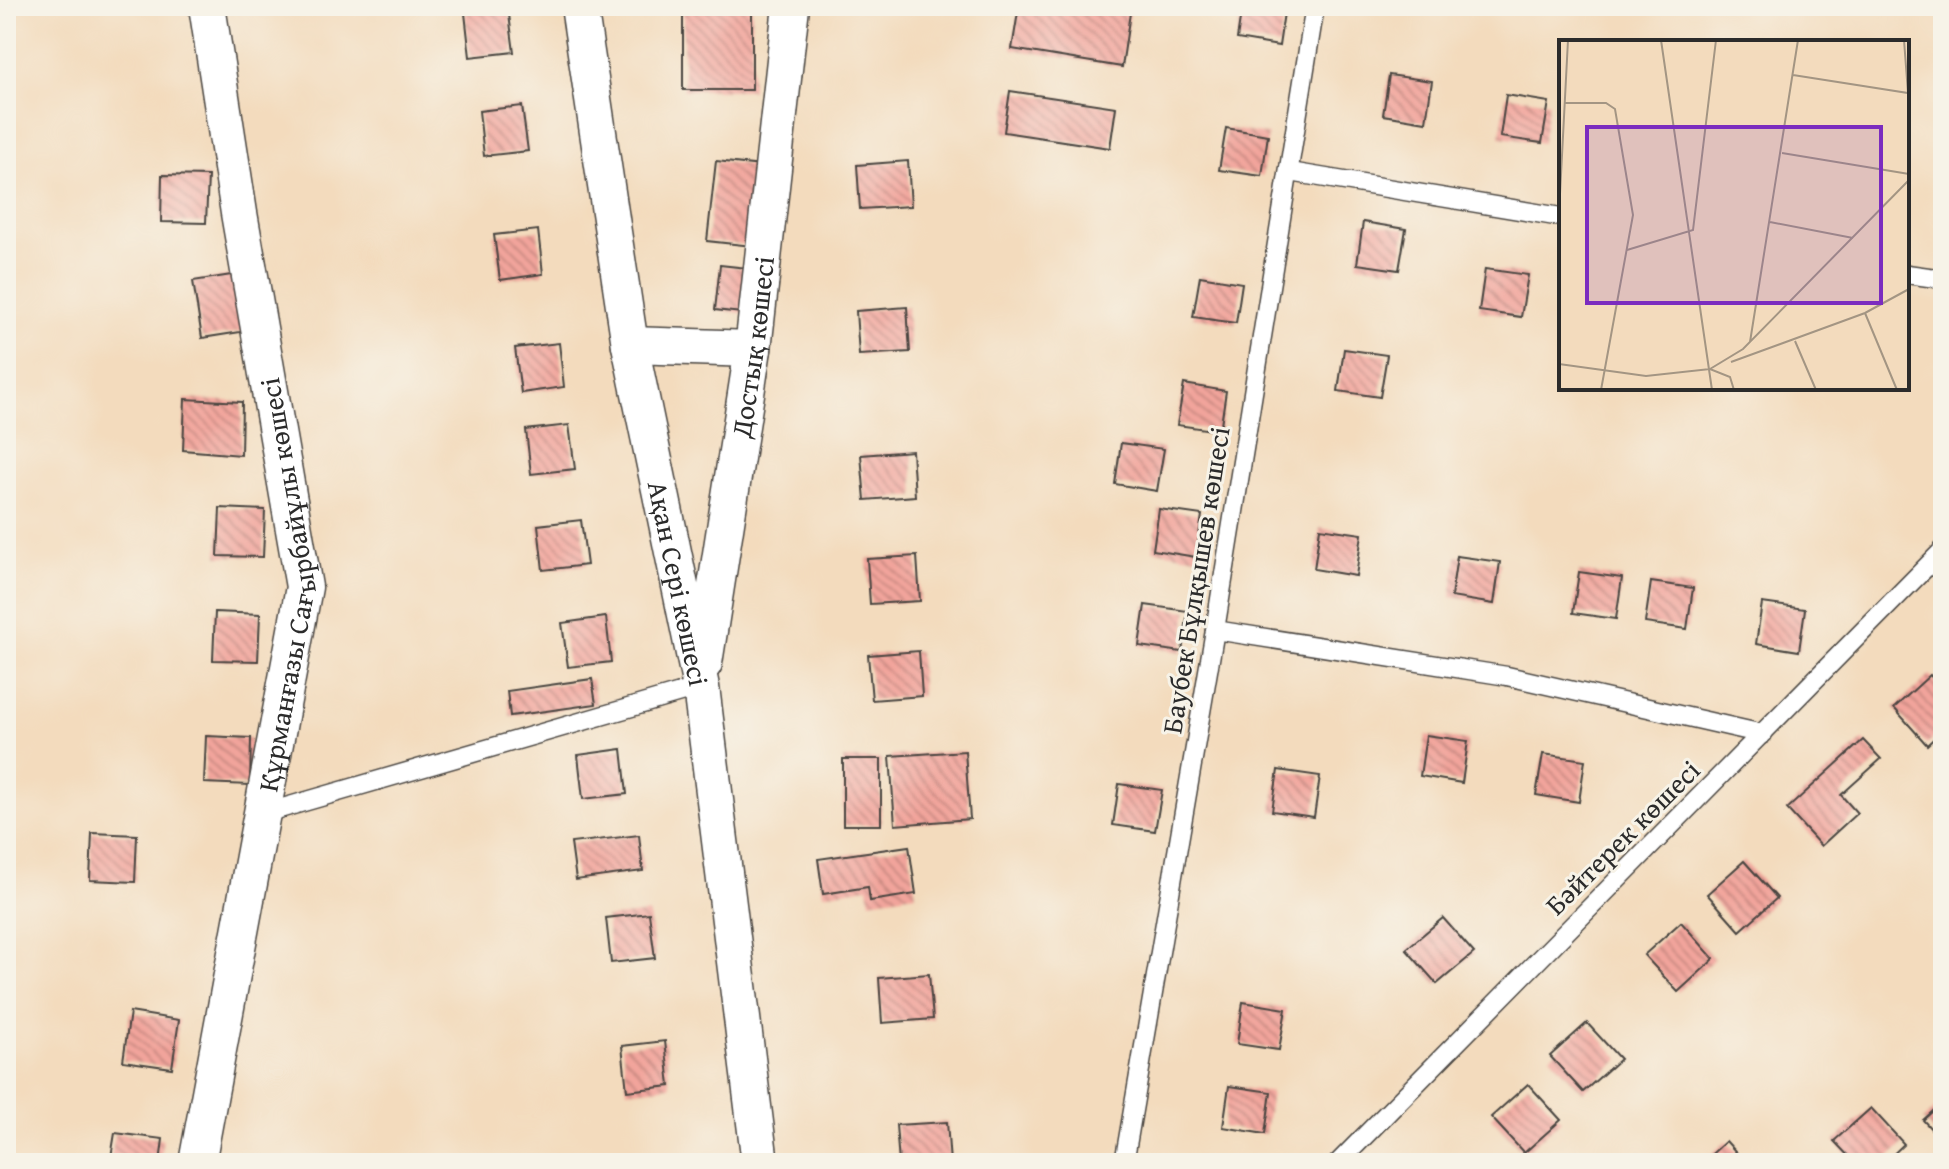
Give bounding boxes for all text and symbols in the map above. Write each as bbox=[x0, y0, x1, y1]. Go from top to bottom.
inset map bbox=[1559, 40, 1909, 390]
street label: Достық көшесі bbox=[719, 254, 784, 441]
text: Құрманғазы Сағырбайұлы көшесі bbox=[246, 375, 325, 795]
street label: Құрманғазы Сағырбайұлы көшесі bbox=[248, 375, 282, 795]
street label: Баубек Бұлқышев көшесі bbox=[1151, 424, 1240, 736]
street label: Ақан Сері көшесі bbox=[638, 477, 721, 690]
street label: Бәйтерек көшесі bbox=[1535, 750, 1709, 924]

